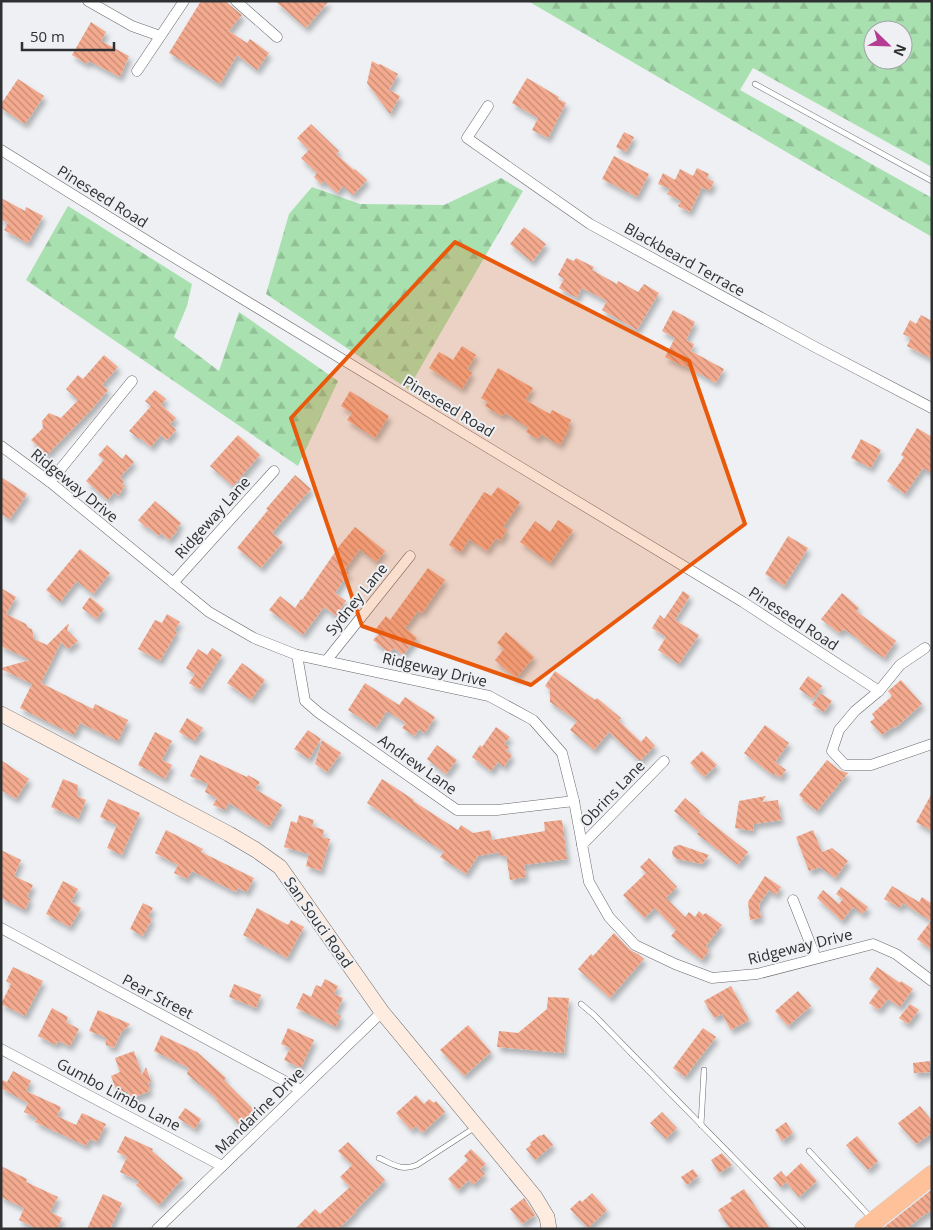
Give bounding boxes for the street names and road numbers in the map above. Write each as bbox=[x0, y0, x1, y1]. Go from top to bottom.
street label: Pineseed Road bbox=[54, 160, 152, 232]
street label: Blackbeard Terrace bbox=[621, 218, 749, 300]
street label: Pineseed Road bbox=[400, 371, 498, 441]
street label: Ridgeway Drive bbox=[27, 444, 123, 526]
street label: Ridgeway Lane bbox=[170, 472, 254, 562]
street label: Sydney Lane bbox=[321, 559, 391, 639]
street label: Pineseed Road bbox=[745, 581, 843, 655]
street label: Ridgeway Drive bbox=[381, 647, 489, 691]
street label: Andrew Lane bbox=[375, 730, 461, 798]
street label: Obrins Lane bbox=[575, 756, 649, 830]
street label: San Souci Road bbox=[280, 873, 358, 971]
street label: Ridgeway Drive bbox=[746, 923, 854, 969]
street label: Pear Street bbox=[119, 969, 197, 1023]
street label: Gumbo Limbo Lane bbox=[54, 1053, 184, 1135]
street label: Mandarine Drive bbox=[210, 1062, 308, 1158]

